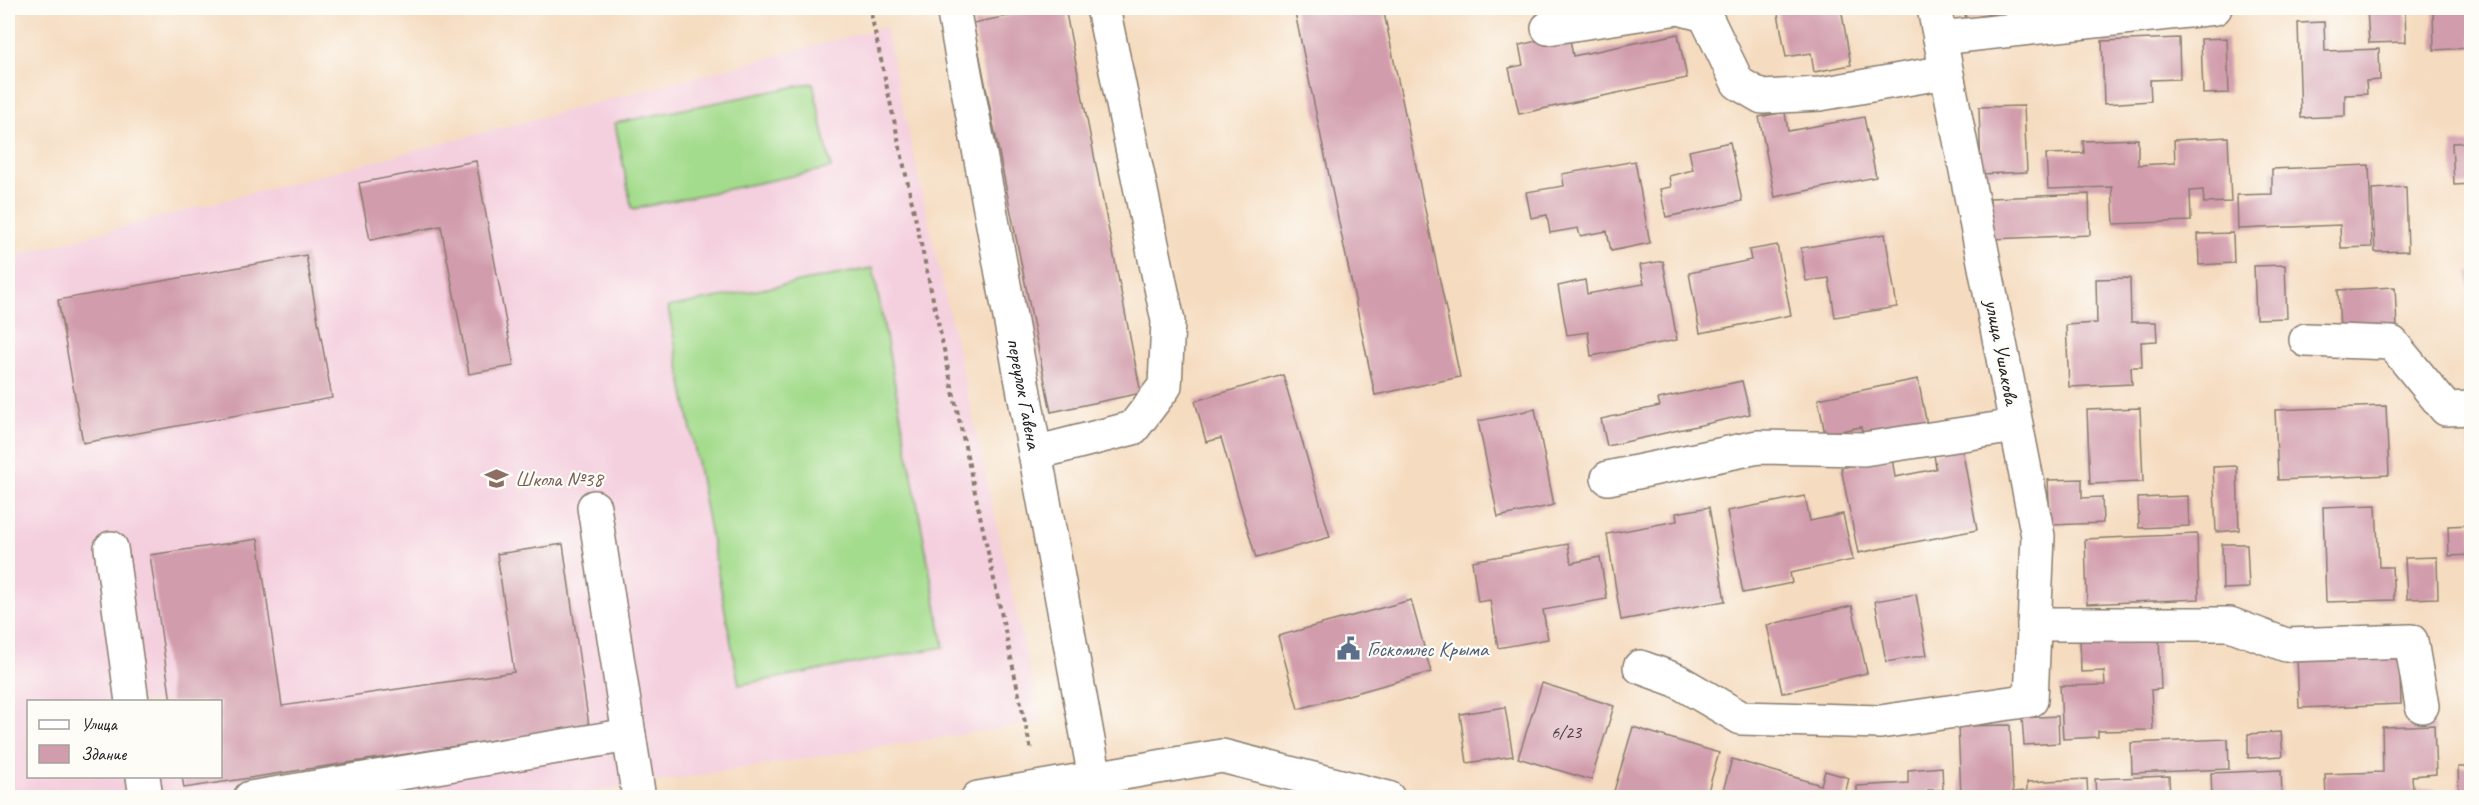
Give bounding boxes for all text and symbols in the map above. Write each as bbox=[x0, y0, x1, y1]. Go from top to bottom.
street label: улица Ушакова bbox=[1979, 295, 2025, 409]
street label: переулок Гавена bbox=[1001, 336, 1047, 453]
school or university icon: Школа №38 bbox=[484, 466, 510, 492]
place label: Школа №38 bbox=[515, 466, 605, 492]
public building icon: Госкомлес Крыма bbox=[1336, 636, 1362, 662]
place label: Госкомлес Крыма bbox=[1367, 636, 1490, 662]
legend bbox=[27, 700, 222, 778]
text: Улица bbox=[81, 713, 118, 735]
house number: 6/23 bbox=[1551, 721, 1583, 743]
text: Здание bbox=[81, 743, 127, 765]

